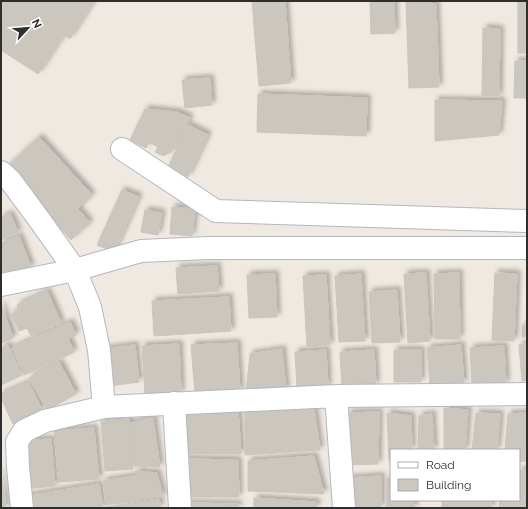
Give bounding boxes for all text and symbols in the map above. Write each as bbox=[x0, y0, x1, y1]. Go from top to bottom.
north arrow bbox=[8, 8, 48, 48]
text: N bbox=[29, 17, 44, 30]
legend bbox=[390, 449, 520, 501]
text: Road bbox=[426, 458, 455, 472]
text: Building bbox=[426, 478, 472, 492]

